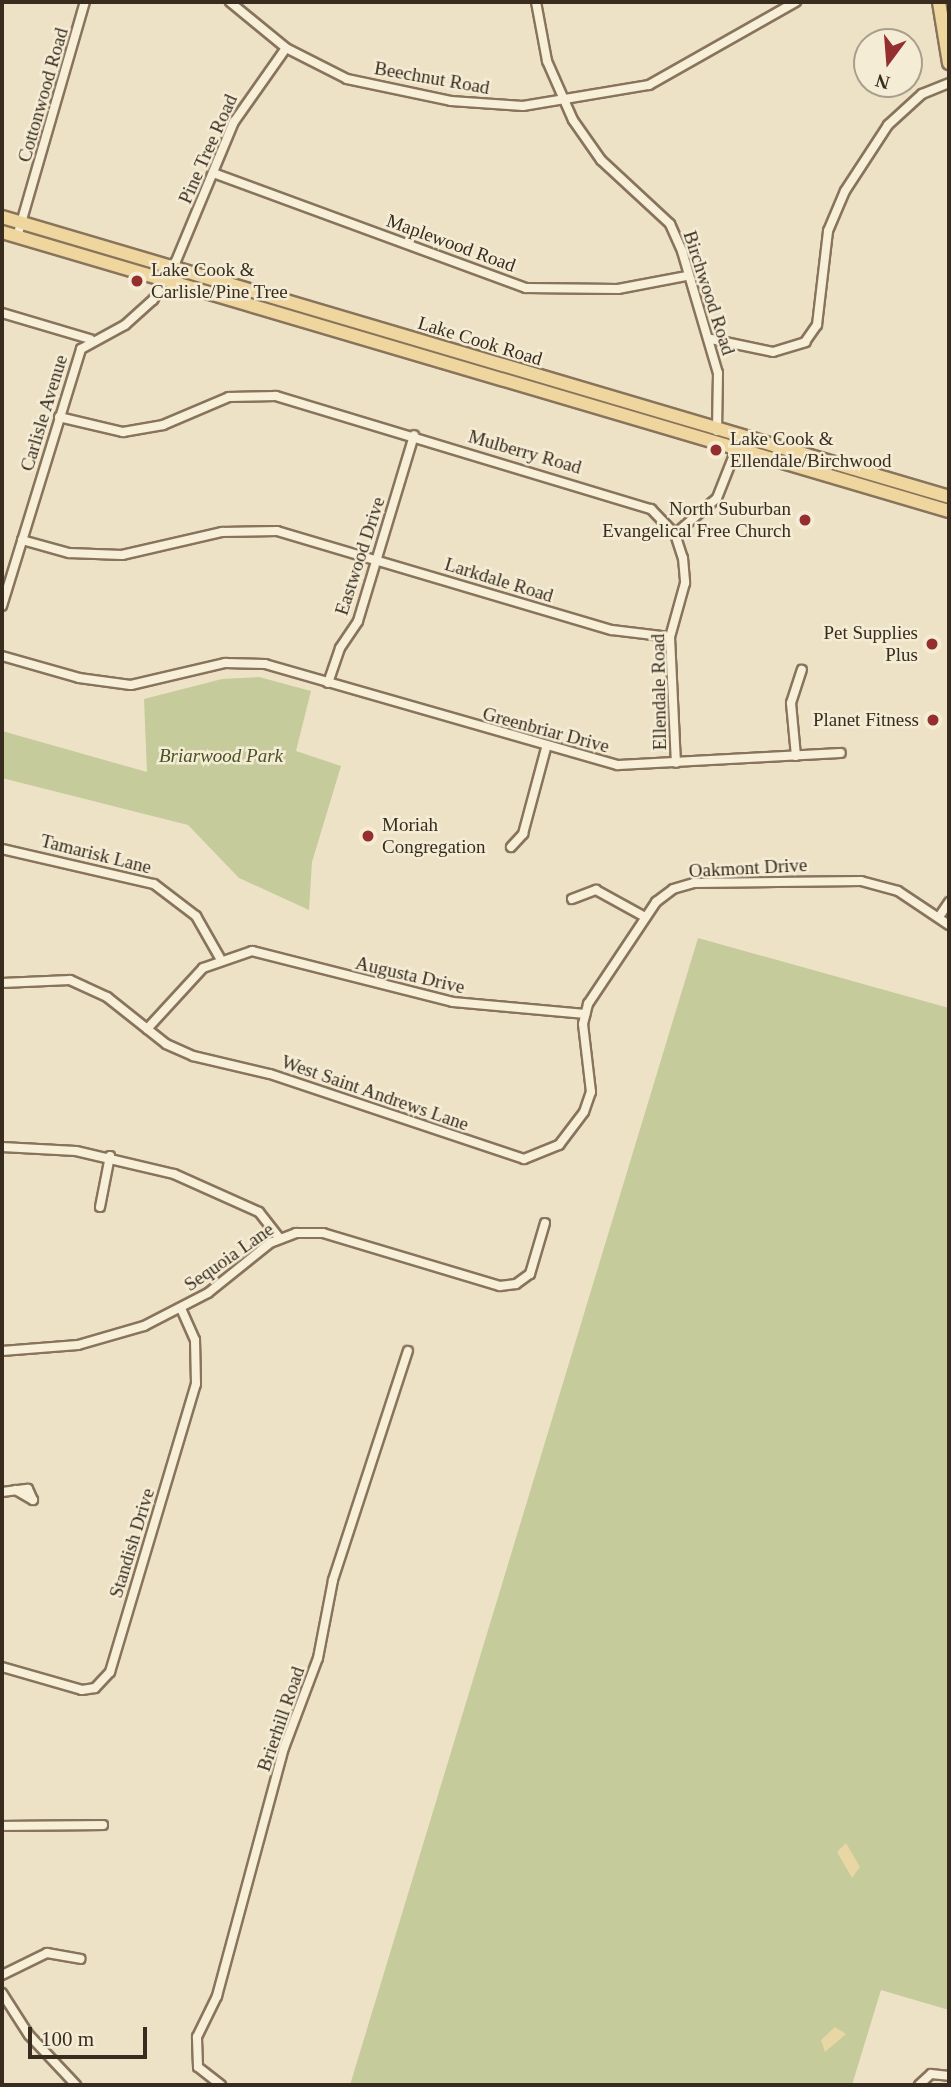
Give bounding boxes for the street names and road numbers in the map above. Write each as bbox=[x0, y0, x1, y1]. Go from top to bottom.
street label: Cottonwood Road bbox=[13, 25, 73, 165]
street label: Beechnut Road bbox=[373, 57, 491, 99]
street label: Pine Tree Road bbox=[174, 91, 242, 207]
street label: Maplewood Road bbox=[383, 209, 519, 277]
street label: Birchwood Road bbox=[678, 228, 740, 358]
street label: Lake Cook Road bbox=[415, 311, 545, 371]
street label: Carlisle Avenue bbox=[15, 352, 73, 474]
street label: Mulberry Road bbox=[466, 425, 584, 479]
street label: Eastwood Drive bbox=[330, 494, 390, 618]
street label: Larkdale Road bbox=[442, 553, 556, 607]
street label: Ellendale Road bbox=[647, 634, 671, 750]
street label: Greenbriar Drive bbox=[480, 702, 612, 758]
street label: Tamarisk Lane bbox=[38, 829, 154, 879]
street label: Oakmont Drive bbox=[688, 854, 808, 882]
street label: Augusta Drive bbox=[353, 951, 467, 999]
street label: West Saint Andrews Lane bbox=[278, 1050, 472, 1136]
street label: Sequoia Lane bbox=[180, 1218, 278, 1296]
street label: Standish Drive bbox=[105, 1485, 159, 1601]
street label: Brierhill Road bbox=[252, 1664, 310, 1774]

